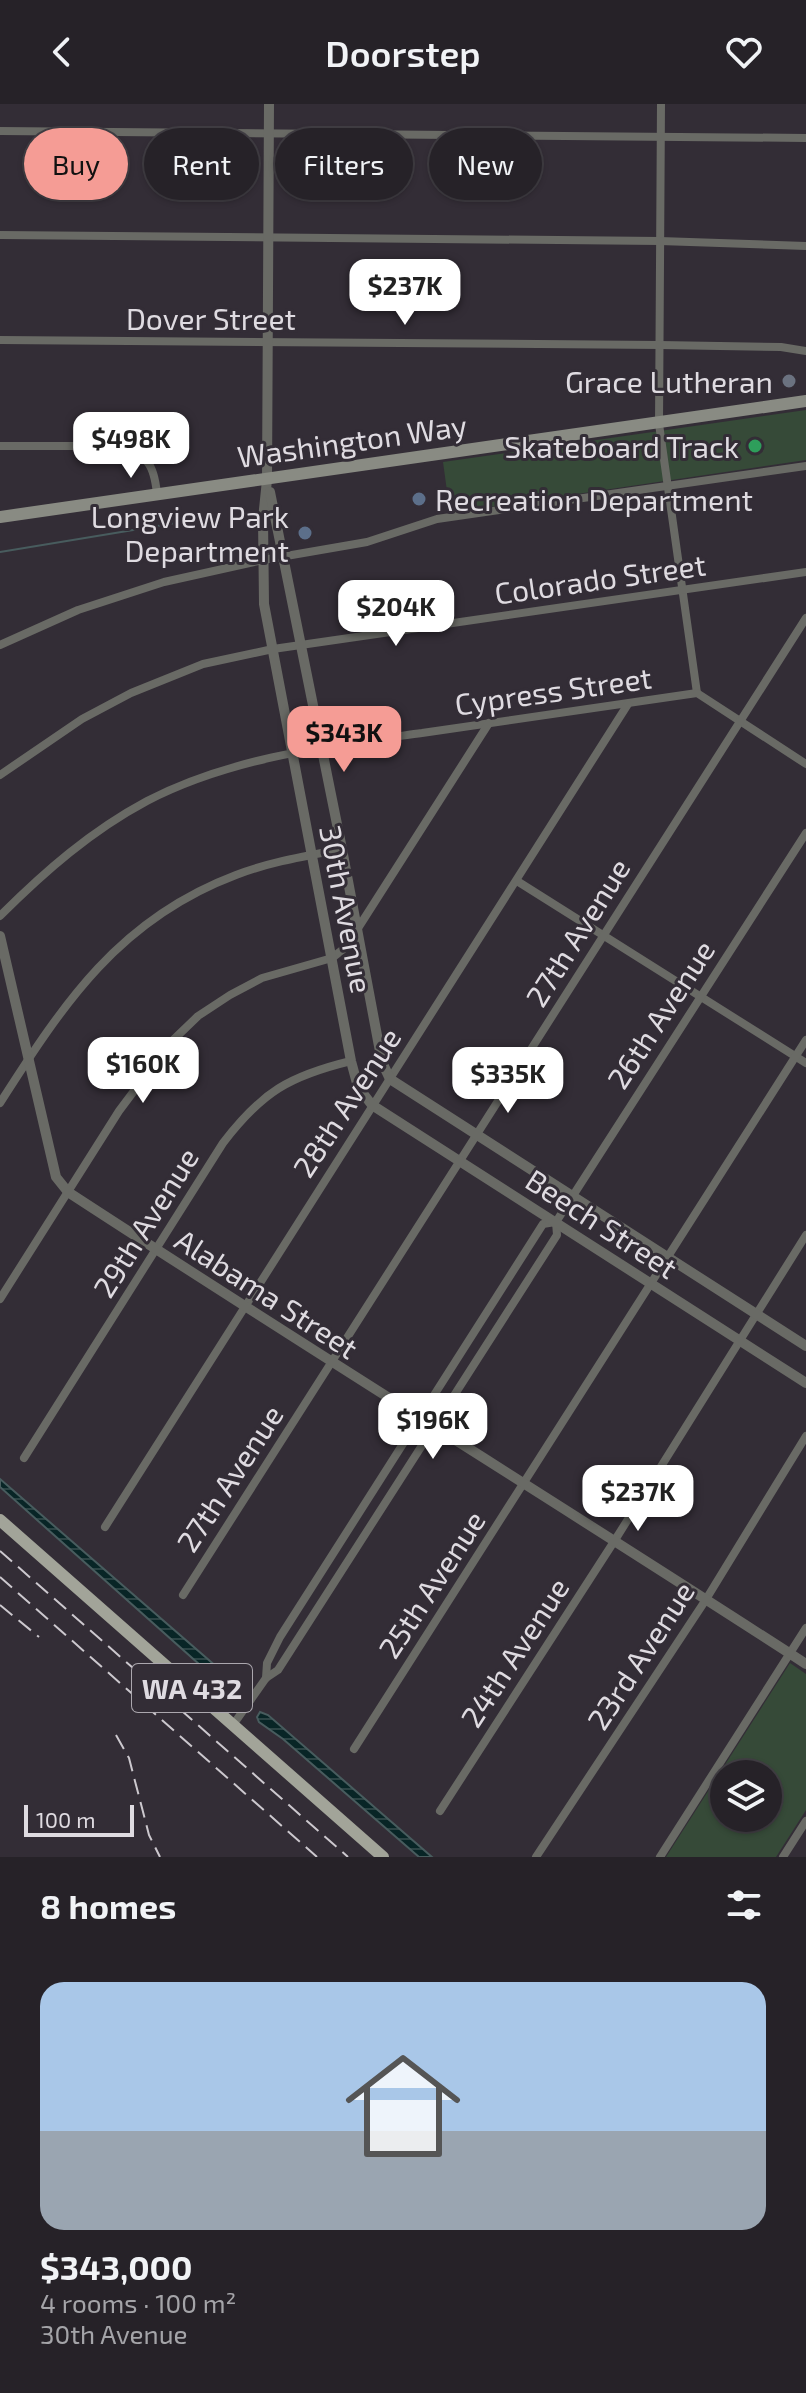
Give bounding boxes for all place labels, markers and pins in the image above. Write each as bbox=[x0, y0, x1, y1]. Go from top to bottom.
pin: $237K bbox=[349, 259, 461, 327]
place label: Grace Lutheran bbox=[565, 363, 773, 399]
marker: Grace Lutheran bbox=[780, 372, 798, 390]
pin: $498K bbox=[75, 412, 187, 480]
place label: Skateboard Track bbox=[504, 428, 739, 464]
marker: Skateboard Track bbox=[746, 437, 764, 455]
place label: Recreation Department bbox=[435, 481, 753, 517]
marker: Recreation Department bbox=[410, 490, 428, 508]
place label: Longview Park Department bbox=[91, 498, 289, 568]
marker: Longview Park Department bbox=[296, 524, 314, 542]
pin: $204K bbox=[340, 580, 452, 648]
pin: $343K bbox=[288, 706, 400, 774]
pin: $160K bbox=[87, 1037, 199, 1105]
pin: $335K bbox=[452, 1047, 564, 1115]
pin: $196K bbox=[377, 1393, 489, 1461]
pin: $237K bbox=[582, 1465, 694, 1533]

